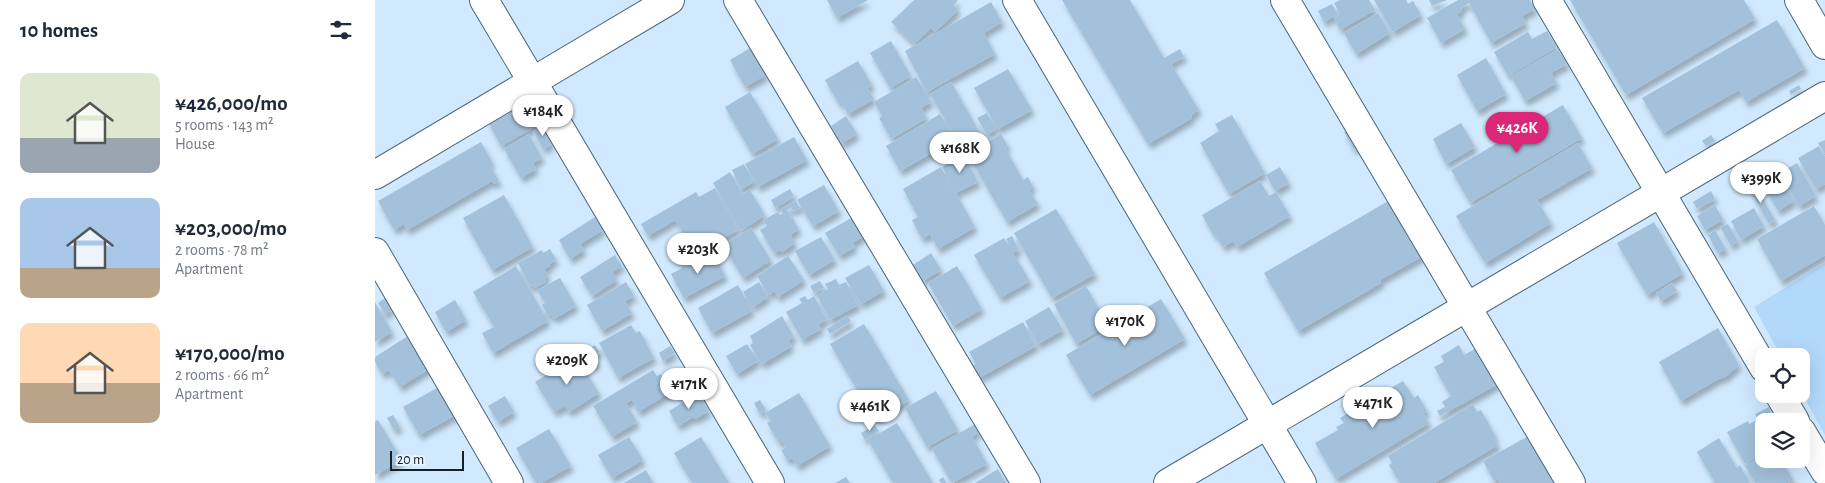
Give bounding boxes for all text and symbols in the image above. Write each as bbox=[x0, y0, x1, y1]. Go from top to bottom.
icon: filters bbox=[327, 16, 355, 44]
text: 10 homes bbox=[20, 20, 98, 41]
icon: home bbox=[60, 93, 120, 153]
text: ¥426,000/mo bbox=[175, 93, 288, 114]
pin: ¥184K bbox=[508, 94, 578, 137]
text: ¥184K bbox=[523, 103, 563, 119]
pin: ¥426K bbox=[1482, 112, 1552, 154]
text: 5 rooms · 143 m² bbox=[175, 117, 274, 133]
text: ¥426K bbox=[1496, 120, 1538, 136]
pin: ¥168K bbox=[925, 132, 995, 174]
text: House bbox=[175, 136, 215, 152]
text: ¥168K bbox=[940, 140, 980, 156]
pin: ¥399K bbox=[1726, 162, 1796, 204]
text: ¥399K bbox=[1741, 170, 1781, 186]
icon: home bbox=[60, 218, 120, 278]
text: ¥203,000/mo bbox=[175, 218, 287, 239]
pin: ¥203K bbox=[663, 232, 733, 275]
text: ¥203K bbox=[678, 241, 718, 257]
text: 2 rooms · 78 m² bbox=[175, 242, 269, 258]
text: Apartment bbox=[175, 261, 243, 277]
pin: ¥170K bbox=[1090, 304, 1160, 347]
text: ¥170K bbox=[1106, 313, 1144, 329]
icon: home bbox=[60, 343, 120, 403]
text: ¥170,000/mo bbox=[175, 343, 285, 364]
pin: ¥209K bbox=[532, 344, 602, 386]
map controls bbox=[1755, 348, 1810, 468]
button: locate bbox=[1755, 348, 1810, 403]
text: ¥209K bbox=[546, 352, 588, 368]
text: 2 rooms · 66 m² bbox=[175, 367, 269, 383]
pin: ¥171K bbox=[654, 368, 724, 410]
text: ¥171K bbox=[671, 376, 707, 392]
text: Apartment bbox=[175, 386, 243, 402]
pin: ¥471K bbox=[1338, 386, 1408, 429]
pin: ¥461K bbox=[835, 390, 905, 432]
text: ¥471K bbox=[1354, 395, 1392, 411]
text: ¥461K bbox=[850, 398, 890, 414]
button: layers bbox=[1755, 413, 1810, 468]
scale bar bbox=[390, 448, 464, 471]
text: 20 m bbox=[397, 453, 424, 467]

